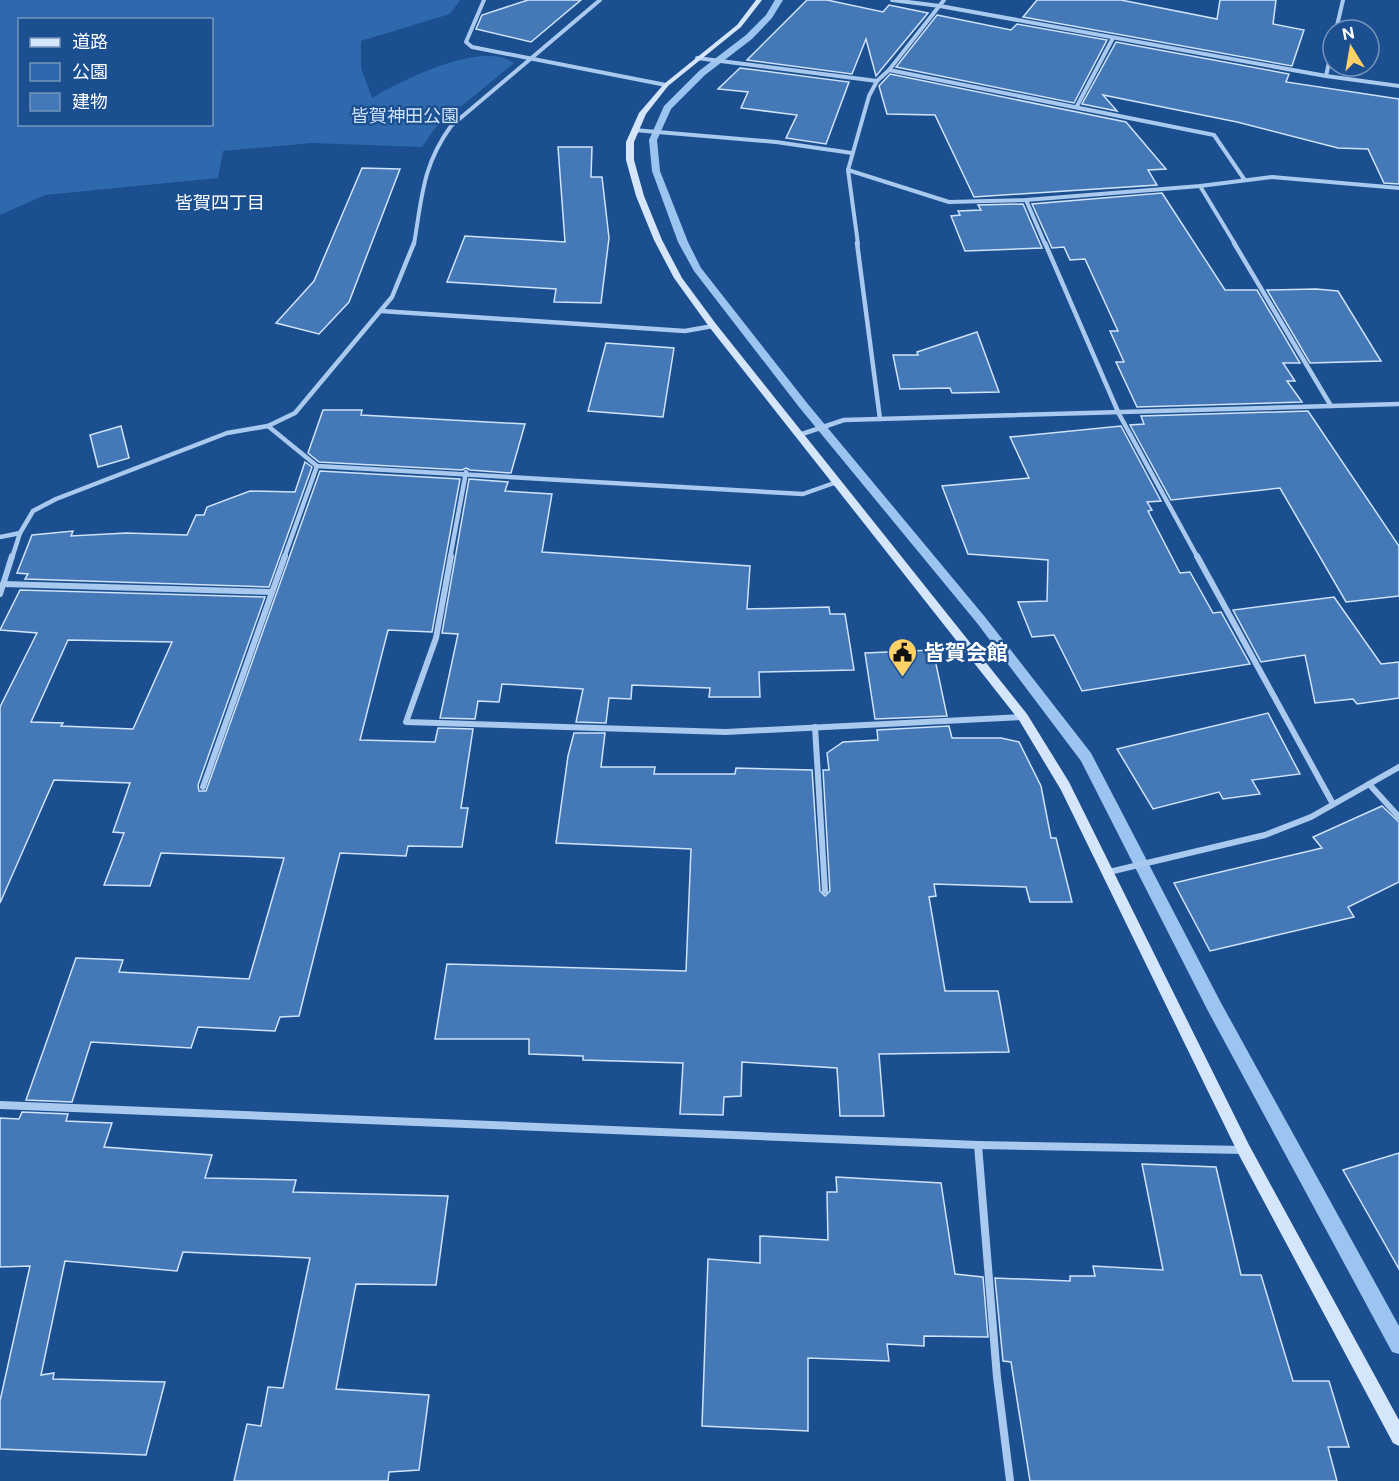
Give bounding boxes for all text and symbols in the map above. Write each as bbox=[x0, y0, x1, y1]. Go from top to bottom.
legend bbox=[18, 18, 213, 126]
north arrow bbox=[1321, 18, 1381, 78]
text: N bbox=[1340, 23, 1356, 44]
text: 道路 bbox=[72, 31, 108, 52]
text: 公園 bbox=[72, 61, 108, 82]
text: 建物 bbox=[72, 91, 108, 112]
park label: 皆賀神田公園 bbox=[351, 105, 459, 126]
district label: 皆賀四丁目 bbox=[175, 192, 265, 213]
public building icon: 皆賀会館 bbox=[887, 636, 919, 678]
place label: 皆賀会館 bbox=[924, 640, 1008, 665]

